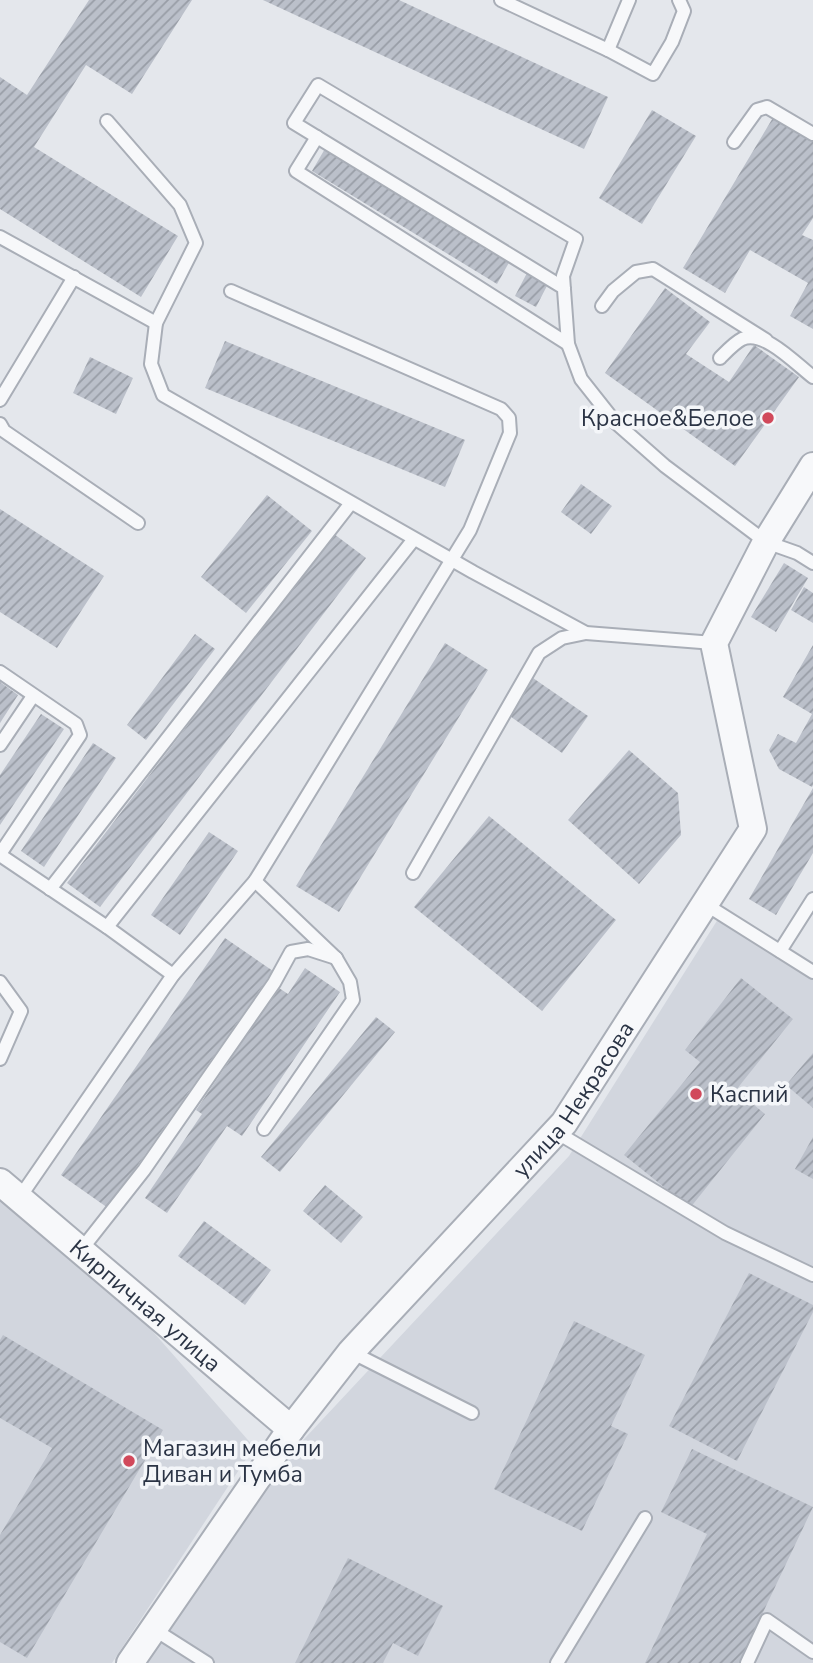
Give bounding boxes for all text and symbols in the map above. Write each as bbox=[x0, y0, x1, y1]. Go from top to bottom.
place label: Красное&Белое bbox=[581, 403, 754, 434]
marker: Красное&Белое bbox=[760, 410, 776, 426]
street label: улица Некрасова bbox=[506, 1015, 641, 1184]
place label: Каспий bbox=[710, 1079, 788, 1110]
marker: Каспий bbox=[688, 1086, 704, 1102]
street label: Кирпичная улица bbox=[63, 1232, 228, 1379]
place label: Магазин мебели Диван и Тумба bbox=[143, 1433, 321, 1490]
marker: Магазин мебели Диван и Тумба bbox=[121, 1453, 137, 1469]

